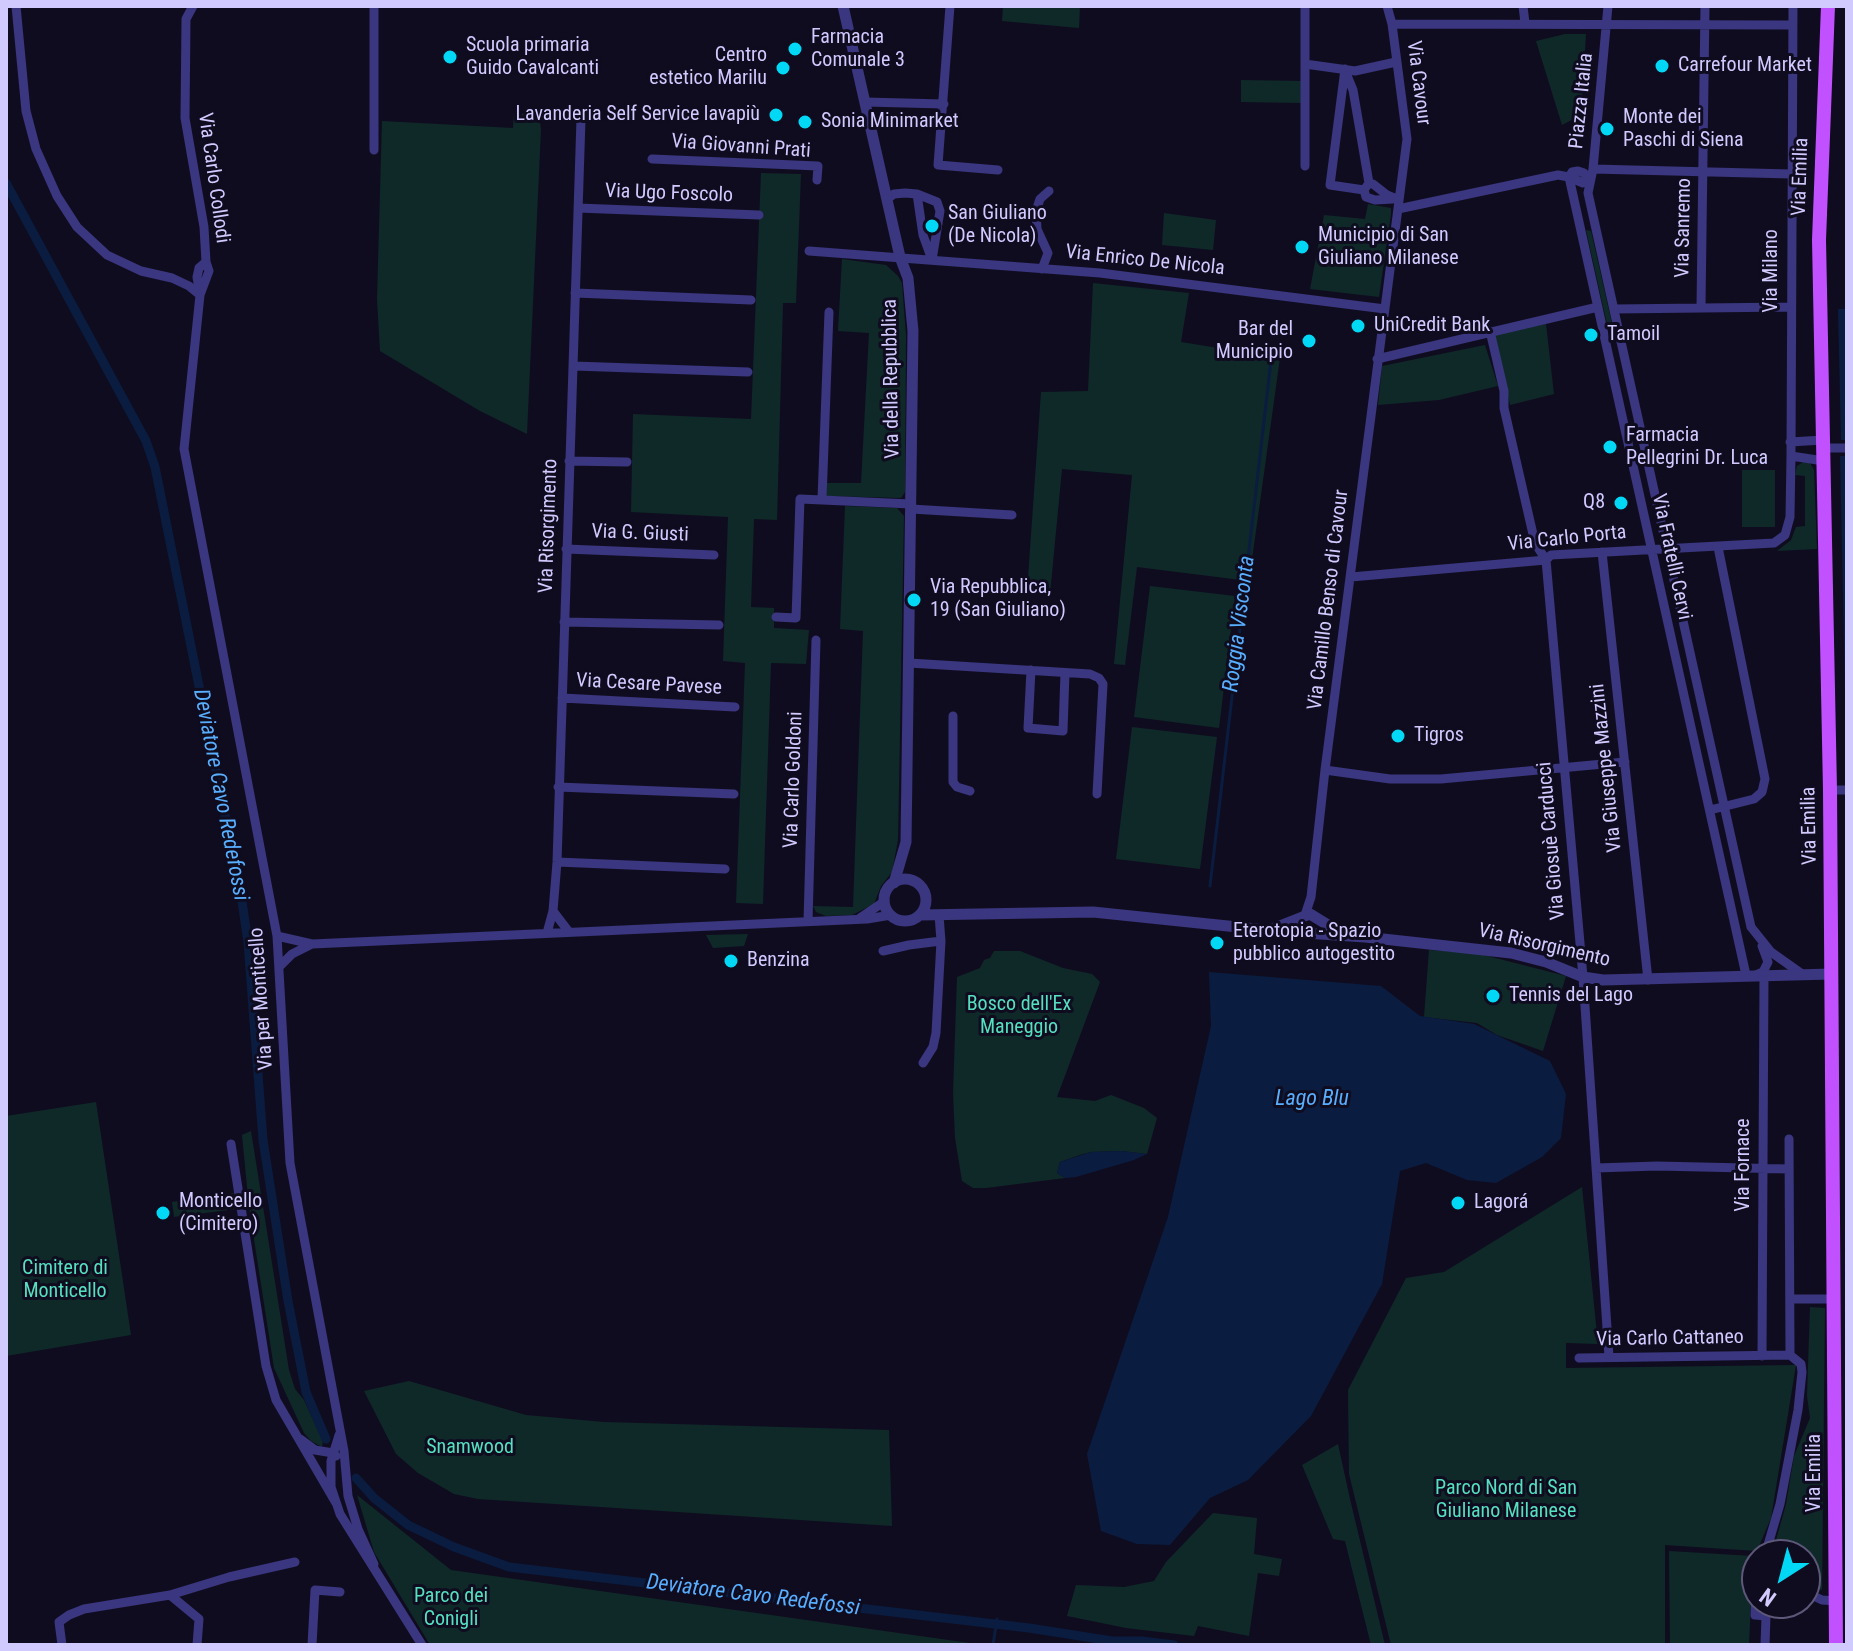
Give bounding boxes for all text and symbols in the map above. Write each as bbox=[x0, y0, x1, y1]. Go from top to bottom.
place label: Farmacia Comunale 3 bbox=[811, 26, 905, 73]
place label: Scuola primaria Guido Cavalcanti bbox=[466, 34, 599, 81]
street label: Via Cavour bbox=[1401, 39, 1435, 127]
marker: Farmacia Comunale 3 bbox=[786, 40, 804, 58]
place label: Centro estetico Marilu bbox=[649, 44, 767, 91]
marker: Scuola primaria Guido Cavalcanti bbox=[441, 48, 459, 66]
street label: Piazza Italia bbox=[1565, 52, 1599, 150]
place label: Carrefour Market bbox=[1678, 54, 1812, 78]
marker: Carrefour Market bbox=[1653, 57, 1671, 75]
marker: Centro estetico Marilu bbox=[774, 59, 792, 77]
place label: Lavanderia Self Service lavapiù bbox=[515, 103, 760, 127]
marker: Lavanderia Self Service lavapiù bbox=[767, 106, 785, 124]
place label: Monte dei Paschi di Siena bbox=[1623, 106, 1743, 153]
place label: Sonia Minimarket bbox=[821, 110, 959, 134]
street label: Via Carlo Collodi bbox=[192, 111, 234, 245]
marker: Sonia Minimarket bbox=[796, 113, 814, 131]
marker: Monte dei Paschi di Siena bbox=[1598, 120, 1616, 138]
street label: Via Giovanni Prati bbox=[670, 130, 812, 164]
street label: Via Emilia bbox=[1788, 137, 1814, 217]
street label: Via Sanremo bbox=[1671, 178, 1697, 278]
street label: Via Ugo Foscolo bbox=[605, 180, 733, 208]
place label: San Giuliano (De Nicola) bbox=[948, 202, 1047, 249]
marker: San Giuliano (De Nicola) bbox=[923, 217, 941, 235]
place label: Municipio di San Giuliano Milanese bbox=[1318, 224, 1459, 271]
street label: Via Milano bbox=[1760, 229, 1784, 313]
marker: Municipio di San Giuliano Milanese bbox=[1293, 238, 1311, 256]
street label: Via Enrico De Nicola bbox=[1064, 241, 1226, 281]
street label: Via della Repubblica bbox=[879, 299, 905, 459]
place label: UniCredit Bank bbox=[1374, 314, 1490, 338]
marker: UniCredit Bank bbox=[1349, 317, 1367, 335]
place label: Bar del Municipio bbox=[1216, 318, 1293, 365]
place label: Tamoil bbox=[1607, 323, 1660, 347]
marker: Tamoil bbox=[1582, 326, 1600, 344]
marker: Bar del Municipio bbox=[1300, 332, 1318, 350]
place label: Farmacia Pellegrini Dr. Luca bbox=[1626, 424, 1768, 471]
marker: Farmacia Pellegrini Dr. Luca bbox=[1601, 438, 1619, 456]
street label: Via Risorgimento bbox=[535, 458, 563, 594]
street label: Via Camillo Benso di Cavour bbox=[1304, 488, 1354, 712]
place label: Q8 bbox=[1583, 491, 1605, 515]
street label: Via Fratelli Cervi bbox=[1646, 492, 1696, 622]
marker: Q8 bbox=[1612, 494, 1630, 512]
street label: Via G. Giusti bbox=[591, 520, 689, 548]
street label: Via Carlo Porta bbox=[1506, 521, 1628, 557]
water label: Roggia Visconta bbox=[1219, 554, 1261, 694]
place label: Via Repubblica, 19 (San Giuliano) bbox=[930, 576, 1066, 623]
marker: Via Repubblica, 19 (San Giuliano) bbox=[905, 591, 923, 609]
street label: Via Cesare Pavese bbox=[575, 669, 723, 701]
street label: Via Giuseppe Mazzini bbox=[1586, 683, 1628, 853]
water label: Deviatore Cavo Redefossi bbox=[187, 687, 253, 903]
street label: Via Carlo Goldoni bbox=[780, 711, 808, 849]
place label: Tigros bbox=[1414, 724, 1464, 748]
marker: Tigros bbox=[1389, 727, 1407, 745]
street label: Via Giosuè Carducci bbox=[1533, 761, 1571, 921]
street label: Via Emilia bbox=[1797, 787, 1823, 865]
street label: Via Risorgimento bbox=[1476, 919, 1612, 973]
place label: Eterotopia - Spazio pubblico autogestito bbox=[1233, 920, 1395, 967]
street label: Via per Monticello bbox=[245, 927, 279, 1071]
marker: Eterotopia - Spazio pubblico autogestito bbox=[1208, 934, 1226, 952]
place label: Benzina bbox=[747, 949, 810, 973]
marker: Benzina bbox=[722, 952, 740, 970]
place label: Tennis del Lago bbox=[1509, 984, 1633, 1008]
marker: Tennis del Lago bbox=[1484, 987, 1502, 1005]
park label: Bosco dell'Ex Maneggio bbox=[967, 993, 1071, 1040]
water label: Lago Blu bbox=[1275, 1086, 1349, 1112]
street label: Via Fornace bbox=[1732, 1118, 1756, 1212]
place label: Monticello (Cimitero) bbox=[179, 1190, 262, 1237]
place label: Lagorá bbox=[1474, 1191, 1528, 1215]
marker: Lagorá bbox=[1449, 1194, 1467, 1212]
marker: Monticello (Cimitero) bbox=[154, 1204, 172, 1222]
park label: Cimitero di Monticello bbox=[22, 1257, 108, 1304]
street label: Via Carlo Cattaneo bbox=[1596, 1326, 1744, 1352]
street label: Via Emilia bbox=[1803, 1434, 1827, 1512]
park label: Snamwood bbox=[426, 1436, 514, 1460]
park label: Parco Nord di San Giuliano Milanese bbox=[1435, 1477, 1577, 1524]
north arrow bbox=[1741, 1539, 1821, 1619]
water label: Deviatore Cavo Redefossi bbox=[645, 1570, 861, 1622]
text: N bbox=[1755, 1583, 1781, 1611]
park label: Parco dei Conigli bbox=[414, 1585, 488, 1632]

